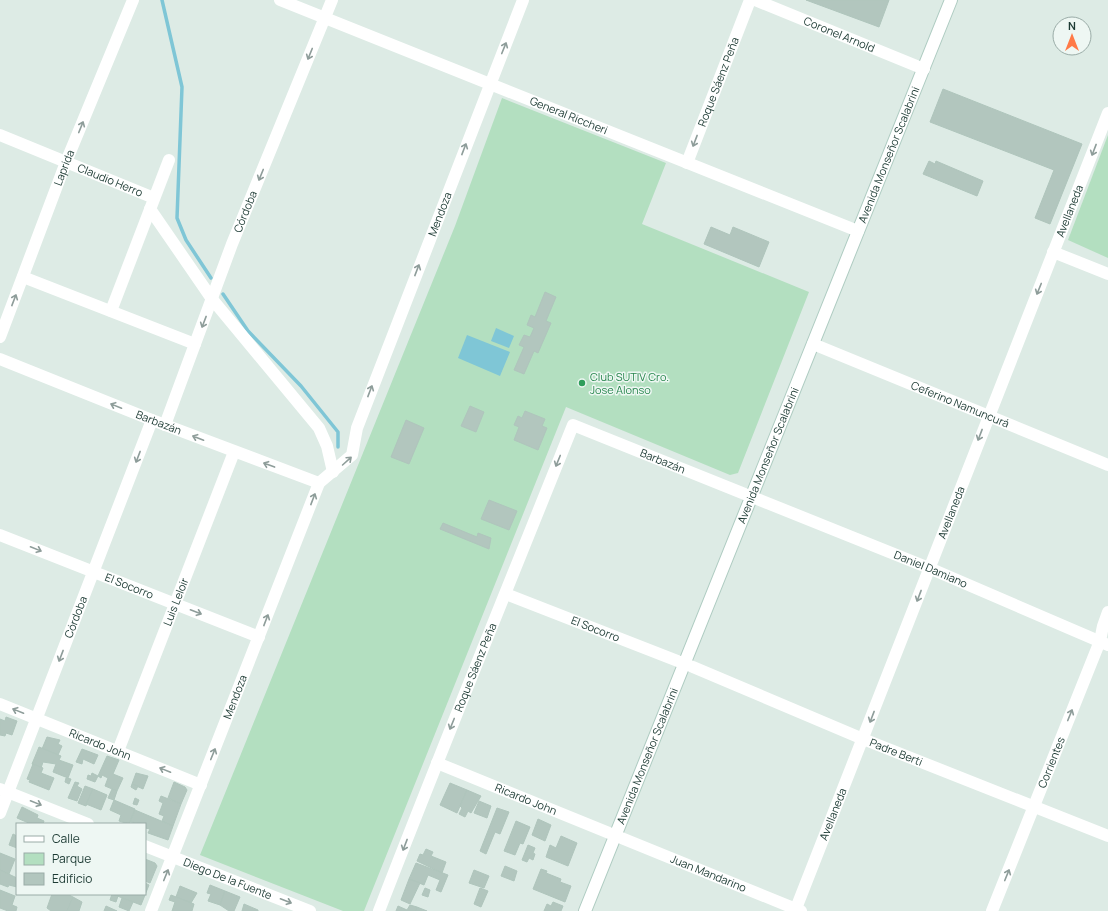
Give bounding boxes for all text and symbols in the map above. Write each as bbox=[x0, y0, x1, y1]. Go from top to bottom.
street label: Coronel Arnold bbox=[802, 13, 877, 55]
north arrow bbox=[1052, 16, 1092, 56]
text: N bbox=[1068, 18, 1076, 33]
street label: Roque Sáenz Peña bbox=[694, 35, 742, 129]
one-way arrow bbox=[501, 42, 508, 54]
one-way arrow bbox=[306, 48, 313, 60]
street label: Avenida Monseñor Scalabrini bbox=[854, 84, 922, 225]
street label: General Riccheri bbox=[528, 93, 610, 137]
one-way arrow bbox=[78, 121, 85, 133]
one-way arrow bbox=[691, 134, 699, 146]
one-way arrow bbox=[460, 143, 468, 155]
one-way arrow bbox=[1089, 143, 1097, 155]
street label: Laprida bbox=[50, 147, 77, 188]
street label: Claudio Herro bbox=[75, 160, 146, 200]
one-way arrow bbox=[257, 168, 264, 180]
street label: Avellaneda bbox=[1052, 182, 1086, 239]
street label: Córdoba bbox=[230, 188, 260, 235]
street label: Mendoza bbox=[424, 190, 455, 238]
one-way arrow bbox=[413, 264, 421, 276]
one-way arrow bbox=[1034, 282, 1042, 294]
one-way arrow bbox=[10, 295, 18, 307]
one-way arrow bbox=[199, 315, 207, 327]
place label: Club SUTIV Cro. Jose Alonso bbox=[590, 369, 669, 397]
street label: Ceferino Namuncurá bbox=[909, 377, 1012, 431]
marker: Club SUTIV Cro. Jose Alonso bbox=[577, 378, 587, 388]
street label: Avenida Monseñor Scalabrini bbox=[733, 385, 802, 526]
one-way arrow bbox=[367, 386, 375, 398]
one-way arrow bbox=[110, 402, 122, 409]
street label: Barbazán bbox=[134, 406, 184, 438]
one-way arrow bbox=[976, 429, 984, 441]
one-way arrow bbox=[192, 433, 204, 441]
street label: Barbazán bbox=[638, 445, 688, 476]
one-way arrow bbox=[134, 450, 142, 462]
one-way arrow bbox=[554, 455, 562, 467]
one-way arrow bbox=[341, 456, 352, 465]
one-way arrow bbox=[264, 460, 276, 468]
street label: Avellaneda bbox=[934, 484, 968, 541]
one-way arrow bbox=[309, 493, 317, 505]
one-way arrow bbox=[30, 545, 42, 553]
street label: Daniel Damiano bbox=[892, 547, 971, 591]
street label: El Socorro bbox=[103, 569, 157, 602]
street label: Luis Leloir bbox=[159, 575, 192, 628]
one-way arrow bbox=[914, 589, 922, 601]
street label: Córdoba bbox=[60, 594, 90, 640]
one-way arrow bbox=[190, 609, 202, 617]
street label: El Socorro bbox=[569, 612, 623, 645]
one-way arrow bbox=[263, 614, 271, 626]
street label: Roque Sáenz Peña bbox=[450, 620, 500, 714]
one-way arrow bbox=[56, 650, 64, 662]
street label: Mendoza bbox=[219, 672, 250, 721]
street label: Avenida Monseñor Scalabrini bbox=[613, 685, 681, 826]
one-way arrow bbox=[13, 707, 25, 715]
one-way arrow bbox=[1067, 710, 1075, 722]
one-way arrow bbox=[867, 711, 875, 723]
one-way arrow bbox=[448, 718, 455, 730]
street label: Ricardo John bbox=[67, 725, 134, 763]
street label: Padre Berti bbox=[868, 734, 925, 769]
street label: Corrientes bbox=[1034, 734, 1068, 790]
one-way arrow bbox=[210, 748, 217, 760]
one-way arrow bbox=[159, 766, 171, 773]
street label: Ricardo John bbox=[493, 779, 559, 818]
street label: Avellaneda bbox=[815, 786, 850, 842]
one-way arrow bbox=[30, 800, 42, 808]
legend bbox=[16, 823, 146, 895]
text: Calle bbox=[52, 830, 80, 847]
one-way arrow bbox=[400, 839, 408, 851]
text: Parque bbox=[52, 850, 91, 867]
street label: Juan Mandarino bbox=[668, 851, 749, 895]
street label: Diego De la Fuente bbox=[181, 854, 275, 903]
one-way arrow bbox=[162, 869, 170, 881]
one-way arrow bbox=[1003, 869, 1011, 881]
text: Edificio bbox=[52, 870, 92, 887]
one-way arrow bbox=[279, 898, 291, 906]

